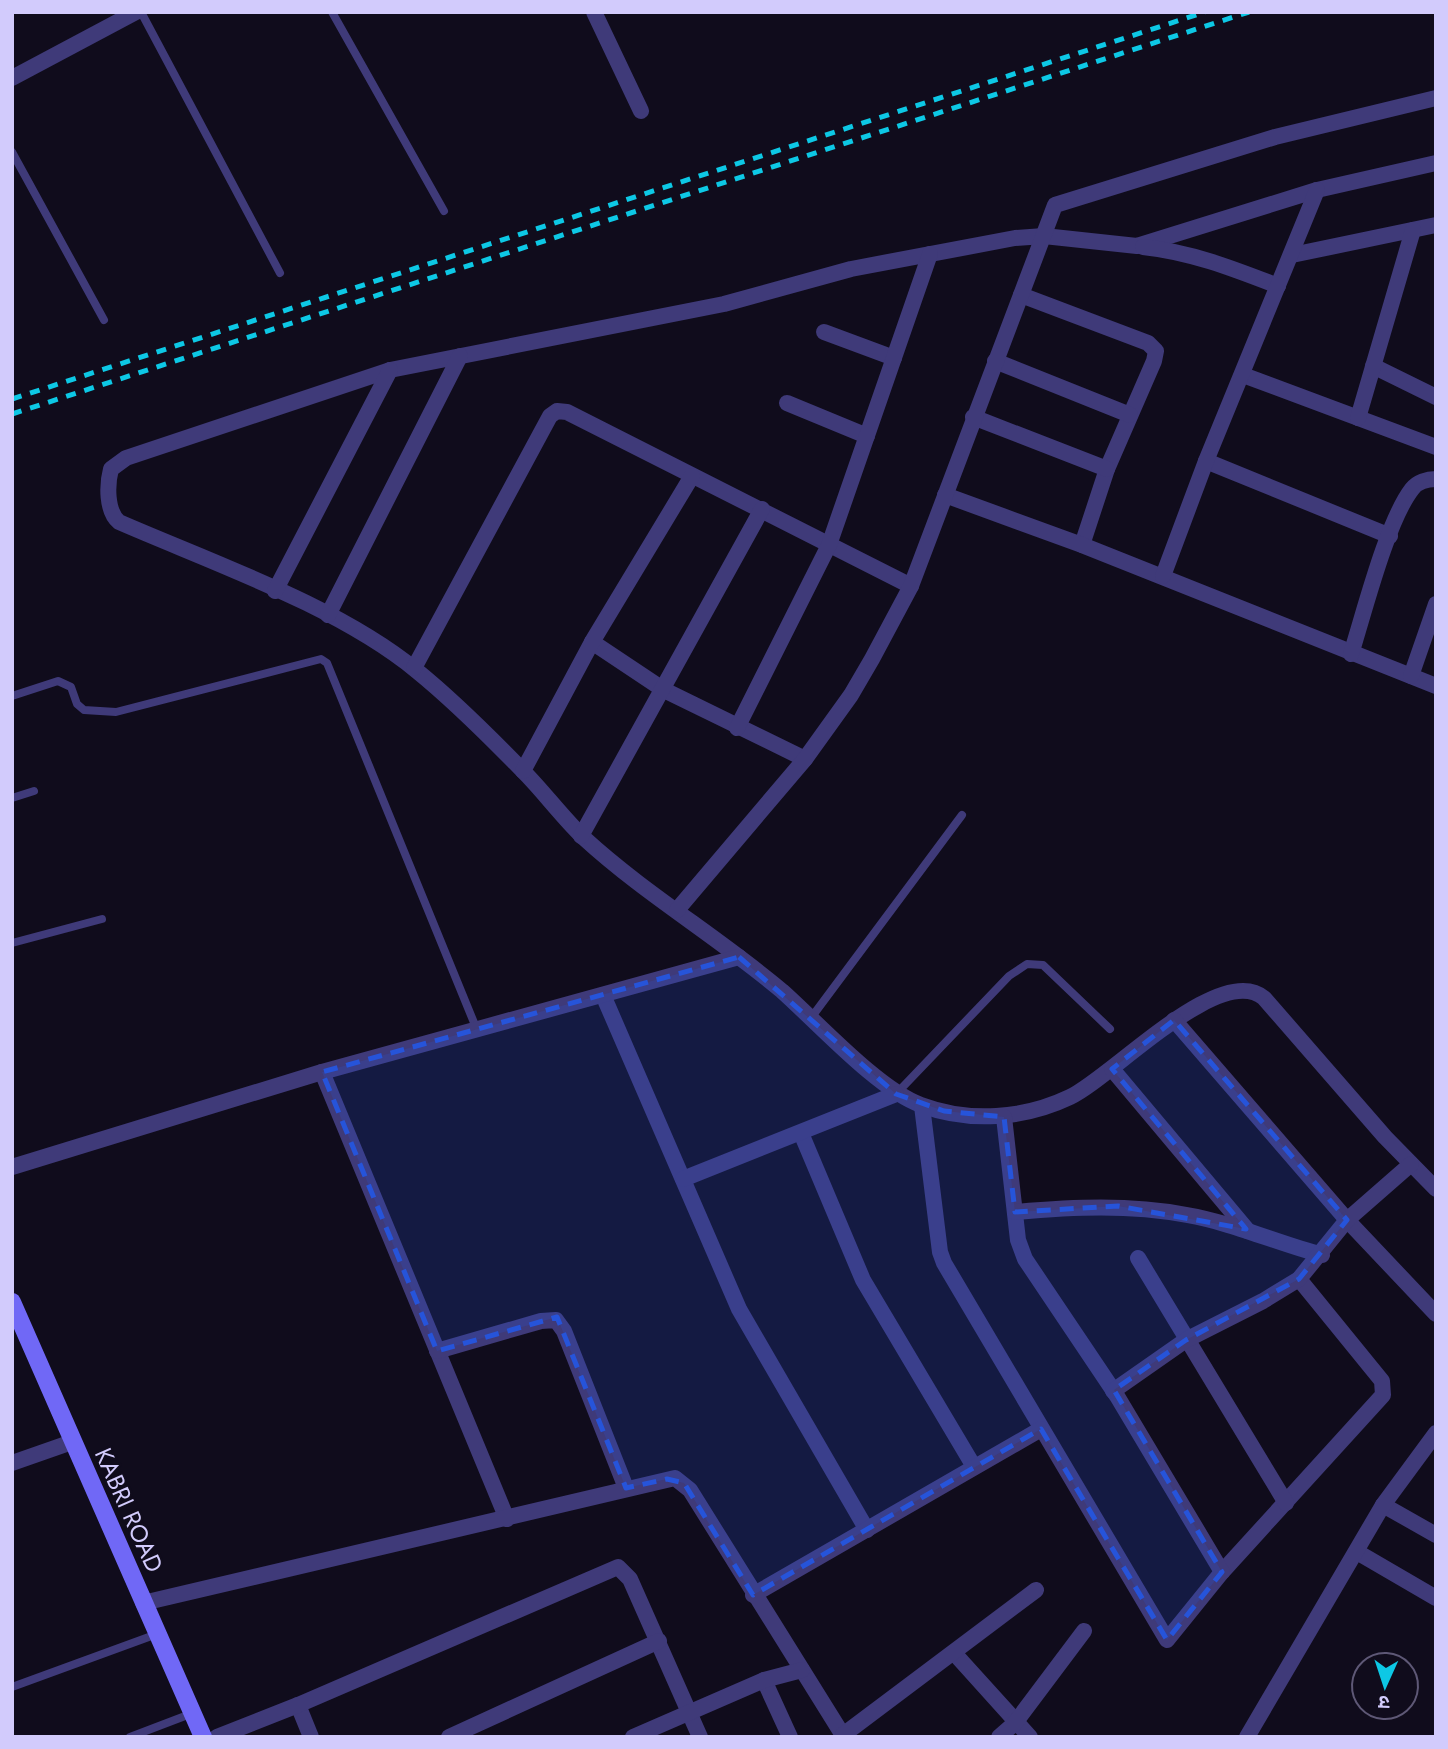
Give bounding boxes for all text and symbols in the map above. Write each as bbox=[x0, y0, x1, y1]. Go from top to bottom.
street label: KABRI ROAD bbox=[86, 1442, 172, 1578]
north arrow bbox=[1350, 1651, 1420, 1721]
text: उ bbox=[1377, 1689, 1390, 1716]

